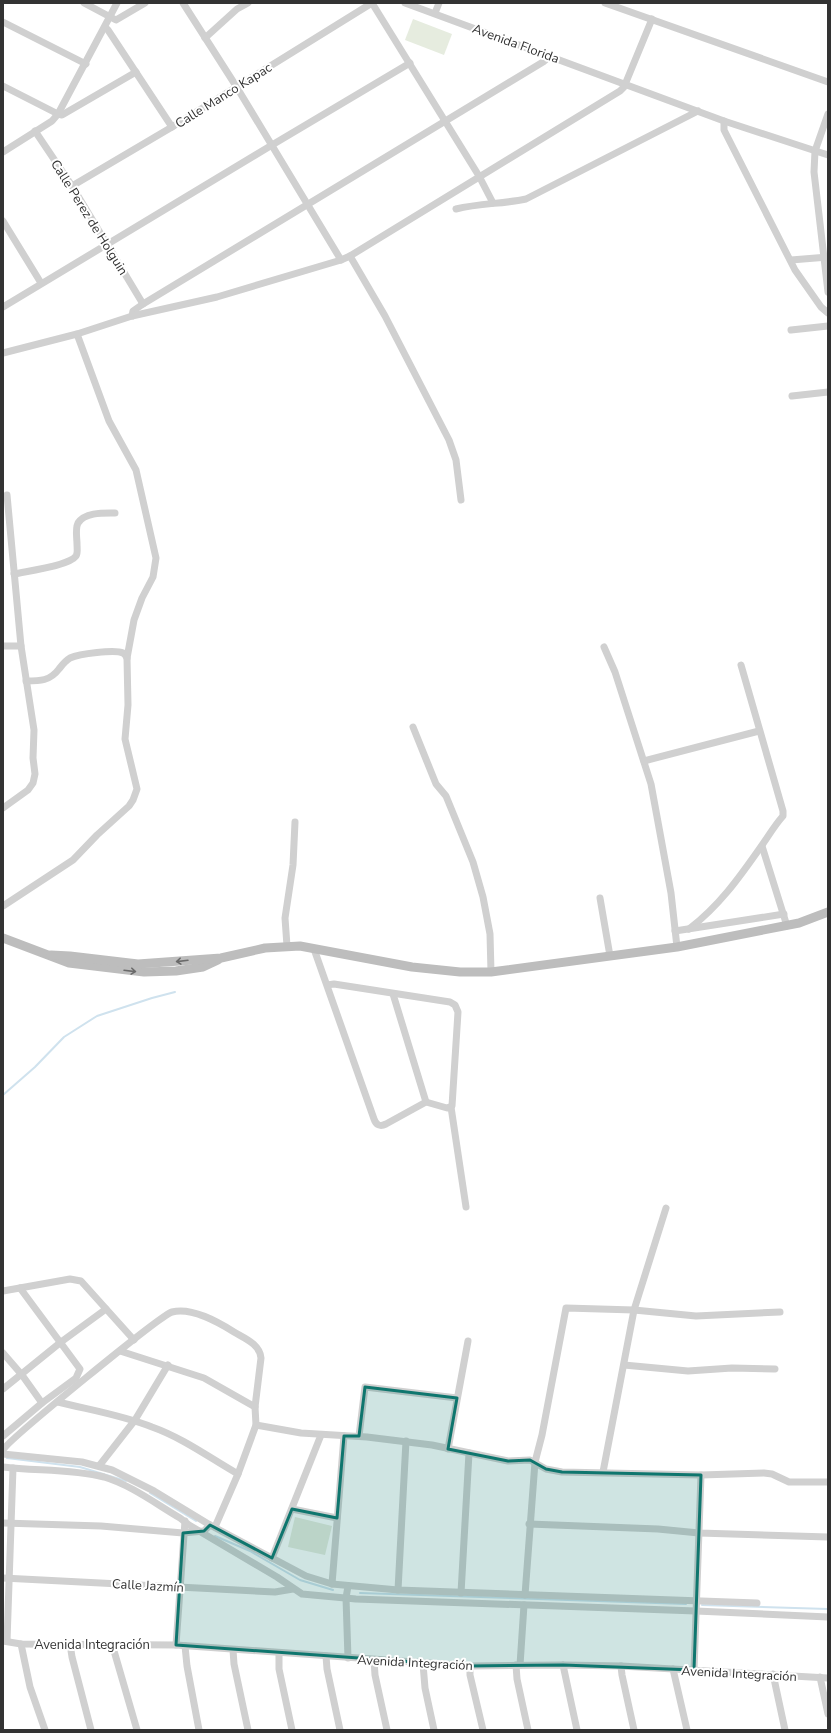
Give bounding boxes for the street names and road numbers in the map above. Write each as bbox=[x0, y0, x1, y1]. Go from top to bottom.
street label: Avenida Florida bbox=[470, 20, 562, 68]
street label: Calle Manco Kapac bbox=[172, 59, 275, 133]
street label: Calle Perez de Holguin bbox=[46, 156, 132, 279]
street label: Calle Jazmín bbox=[112, 1575, 184, 1597]
street label: Avenida Integración bbox=[34, 1636, 150, 1654]
street label: Avenida Integración bbox=[357, 1651, 473, 1675]
street label: Avenida Integración bbox=[681, 1662, 797, 1686]

